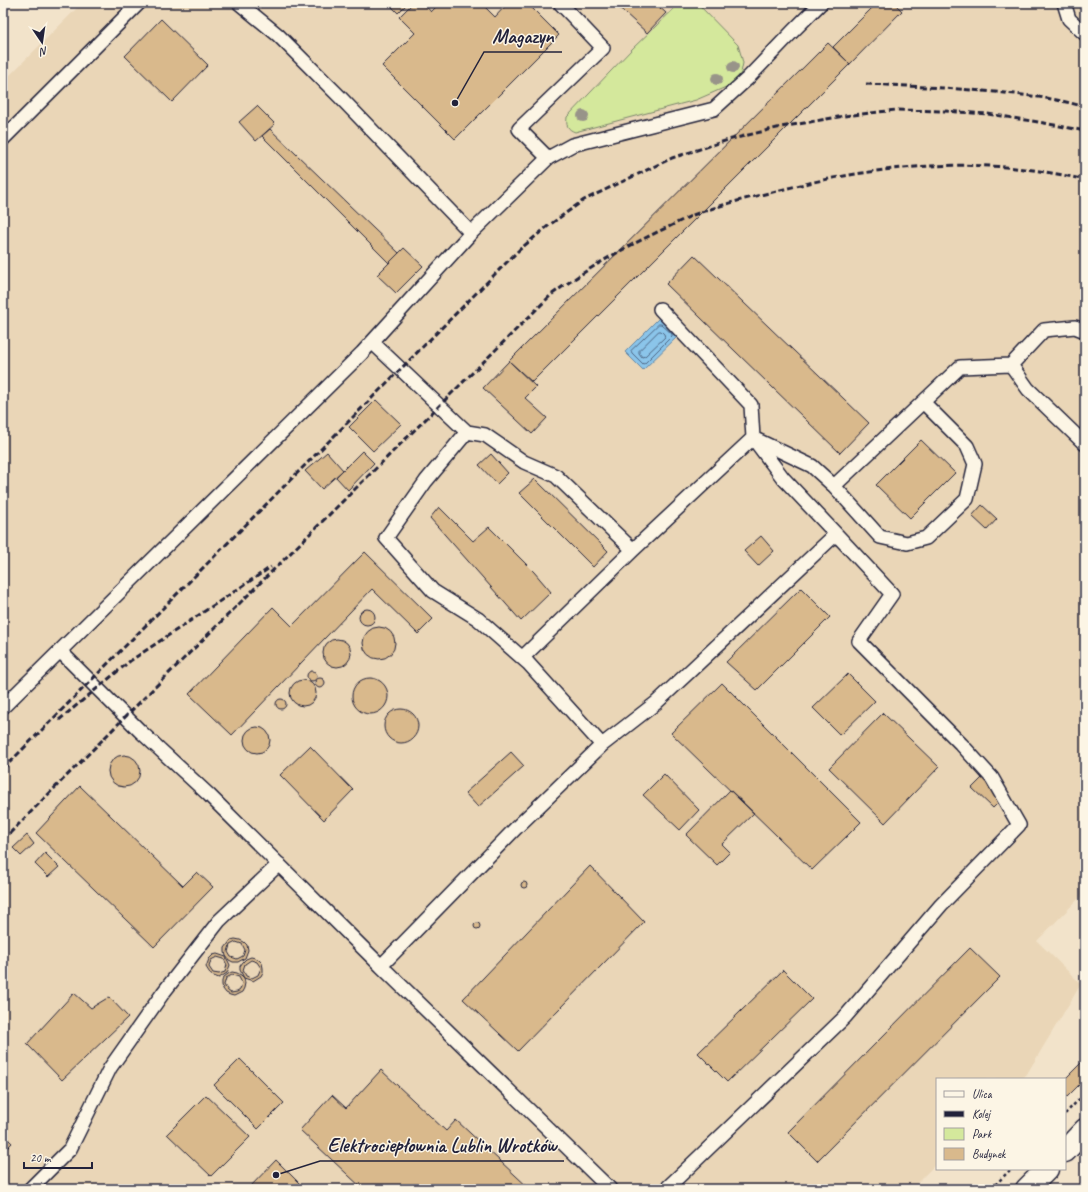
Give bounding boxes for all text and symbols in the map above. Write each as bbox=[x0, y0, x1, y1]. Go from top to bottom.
callout: Magazyn bbox=[484, 20, 562, 52]
north arrow bbox=[22, 22, 62, 62]
text: Magazyn bbox=[492, 24, 554, 49]
text: N bbox=[37, 44, 49, 60]
legend bbox=[936, 1078, 1066, 1170]
text: Ulica bbox=[972, 1086, 993, 1102]
text: Kolej bbox=[972, 1106, 992, 1122]
text: Park bbox=[972, 1126, 993, 1142]
callout: Elektrociepłownia Lublin Wrotków bbox=[320, 1129, 564, 1161]
text: Elektrociepłownia Lublin Wrotków bbox=[328, 1133, 558, 1158]
scale bar bbox=[24, 1144, 92, 1170]
text: Budynek bbox=[972, 1146, 1007, 1162]
text: 20 m bbox=[30, 1150, 52, 1166]

